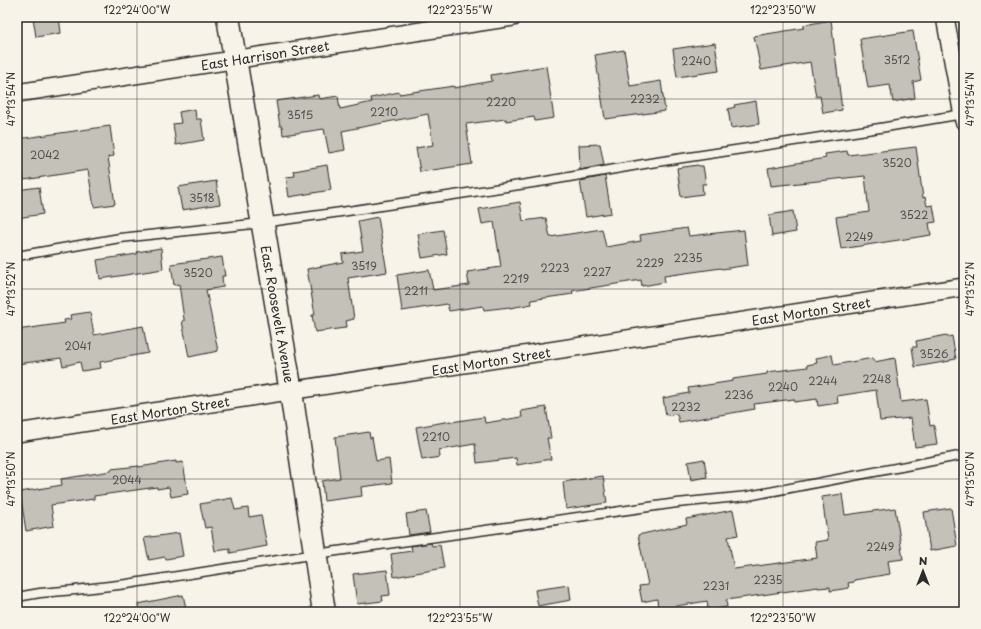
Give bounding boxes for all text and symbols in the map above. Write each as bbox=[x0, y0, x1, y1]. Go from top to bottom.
text: 122°24'00"W bbox=[104, 2, 171, 17]
text: 122°23'55"W bbox=[428, 2, 493, 17]
text: 122°23'50"W bbox=[750, 2, 817, 17]
street label: East Harrison Street bbox=[199, 35, 331, 75]
house number: 3512 bbox=[884, 51, 910, 68]
house number: 2240 bbox=[681, 52, 711, 69]
text: 47°13'54"N bbox=[3, 72, 18, 126]
text: 47°13'54"N bbox=[962, 72, 977, 126]
house number: 2232 bbox=[630, 90, 660, 107]
house number: 2220 bbox=[486, 93, 516, 110]
house number: 2210 bbox=[370, 103, 398, 120]
house number: 3515 bbox=[287, 106, 313, 123]
house number: 2042 bbox=[30, 146, 60, 163]
house number: 3520 bbox=[882, 154, 912, 171]
house number: 3518 bbox=[189, 189, 215, 206]
house number: 3522 bbox=[900, 206, 928, 223]
house number: 2249 bbox=[845, 228, 873, 245]
street label: East Roosevelt Avenue bbox=[257, 244, 299, 384]
house number: 2235 bbox=[674, 249, 702, 266]
house number: 2229 bbox=[636, 254, 664, 271]
house number: 3519 bbox=[351, 257, 377, 274]
house number: 2223 bbox=[540, 259, 570, 276]
text: 47°13'52"N bbox=[3, 262, 18, 316]
text: 47°13'52"N bbox=[962, 262, 977, 316]
house number: 2227 bbox=[583, 263, 611, 280]
house number: 3520 bbox=[183, 264, 213, 281]
house number: 2219 bbox=[503, 270, 529, 287]
house number: 2211 bbox=[404, 282, 428, 299]
street label: East Morton Street bbox=[750, 292, 872, 330]
house number: 2041 bbox=[65, 337, 91, 354]
street label: East Morton Street bbox=[430, 342, 552, 380]
house number: 3526 bbox=[920, 345, 948, 362]
house number: 2248 bbox=[863, 370, 891, 387]
house number: 2244 bbox=[808, 372, 838, 389]
house number: 2240 bbox=[768, 378, 798, 395]
house number: 2236 bbox=[724, 386, 754, 403]
street label: East Morton Street bbox=[109, 391, 231, 429]
house number: 2232 bbox=[671, 398, 701, 415]
house number: 2210 bbox=[422, 428, 450, 445]
text: 47°13'50"N bbox=[3, 451, 18, 506]
text: 47°13'50"N bbox=[962, 451, 977, 506]
house number: 2044 bbox=[112, 471, 142, 488]
house number: 2249 bbox=[866, 538, 894, 555]
north arrow bbox=[903, 551, 943, 591]
text: N bbox=[919, 552, 928, 569]
house number: 2235 bbox=[754, 571, 782, 588]
house number: 2231 bbox=[703, 577, 729, 594]
text: 122°24'00"W bbox=[104, 610, 171, 625]
text: 122°23'55"W bbox=[428, 610, 493, 625]
text: 122°23'50"W bbox=[750, 610, 817, 625]

